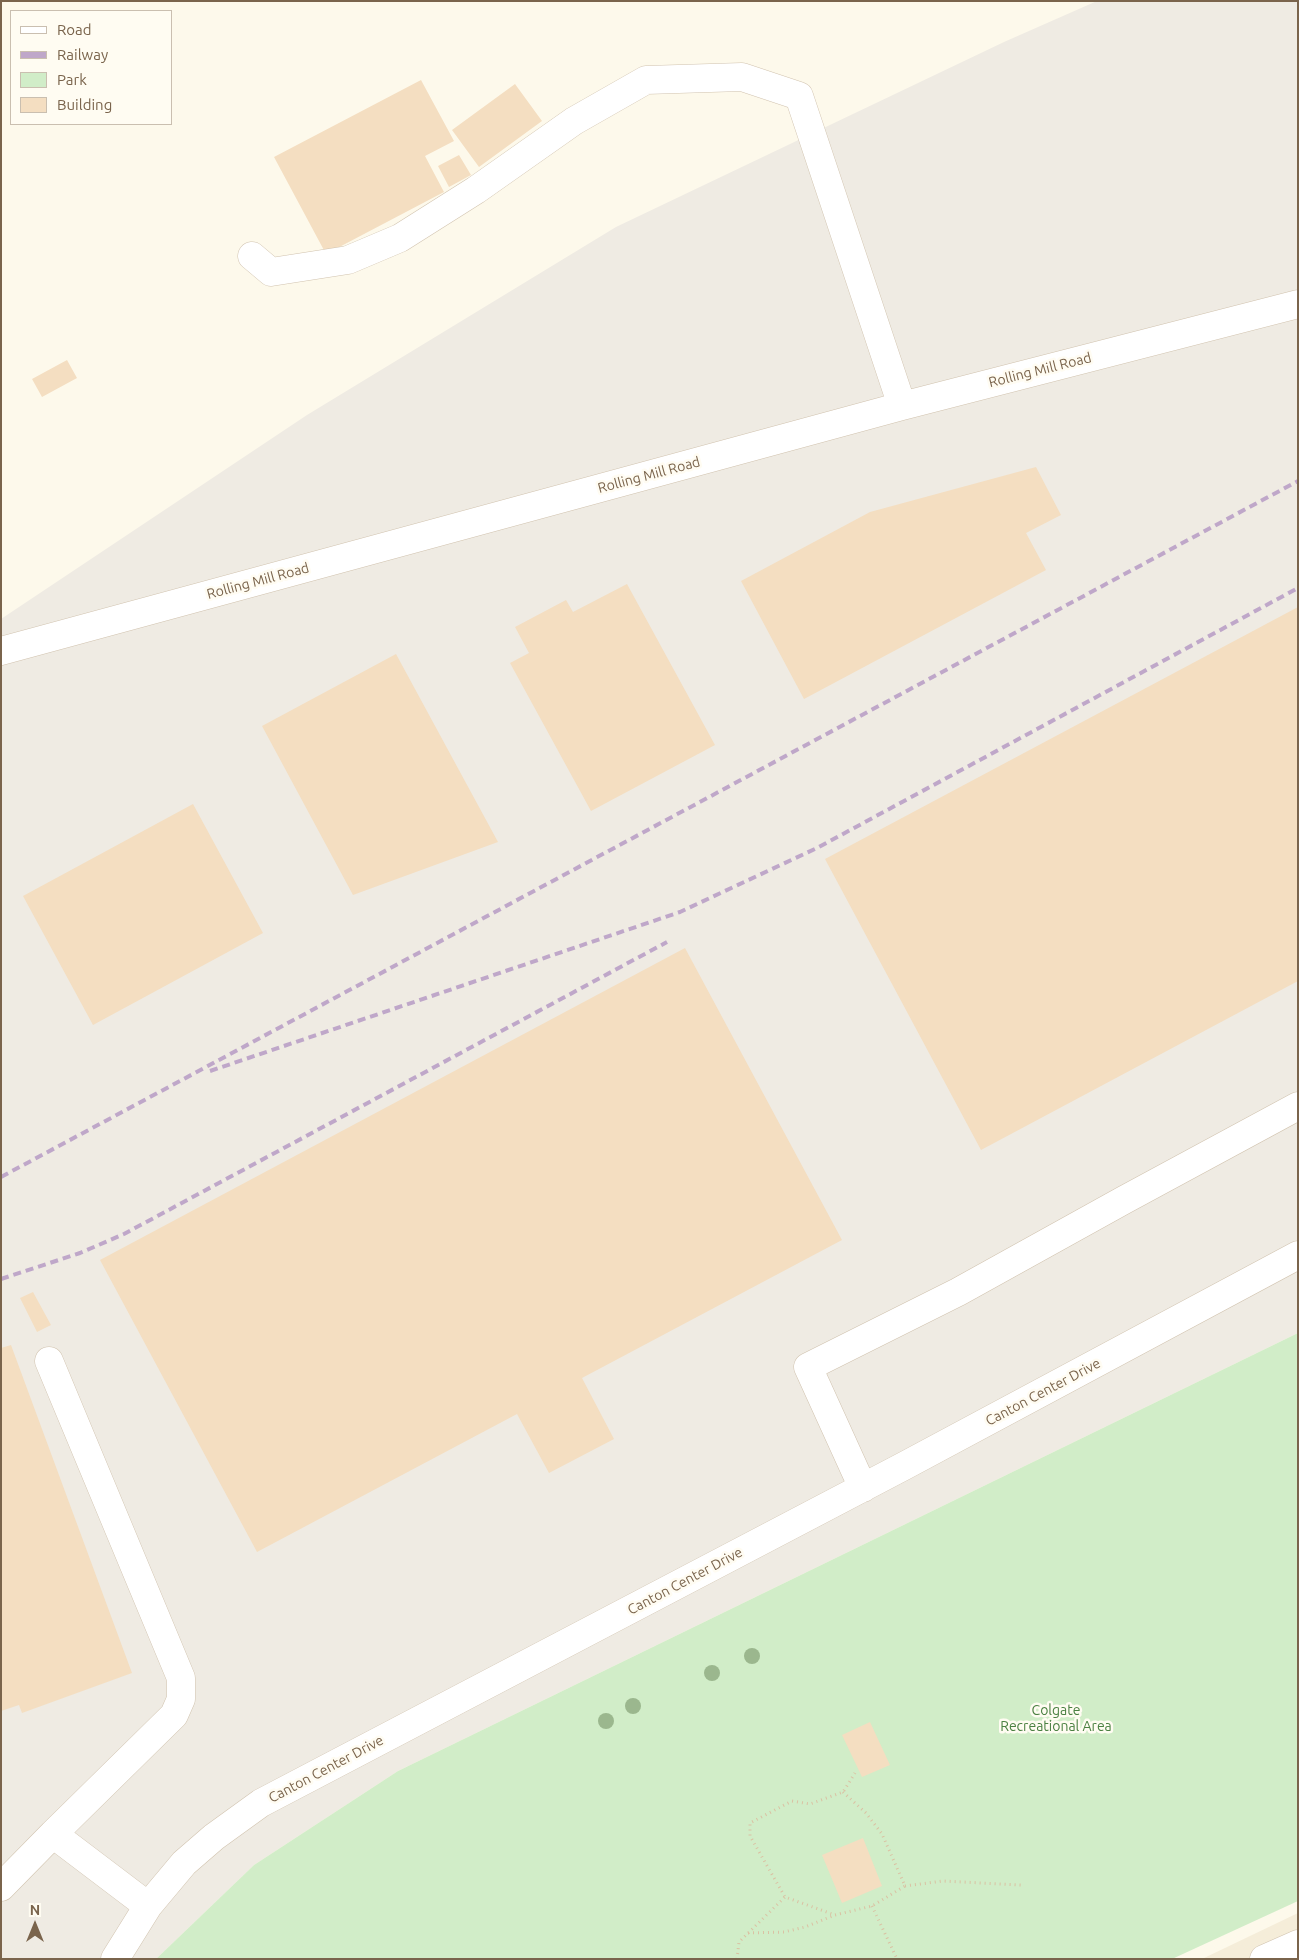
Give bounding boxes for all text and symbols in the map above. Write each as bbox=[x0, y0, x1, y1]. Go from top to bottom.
legend bbox=[10, 10, 172, 125]
text: Road bbox=[57, 21, 92, 38]
text: Railway bbox=[57, 46, 108, 63]
text: Park bbox=[57, 71, 87, 88]
text: Building bbox=[57, 96, 112, 113]
street label: Rolling Mill Road bbox=[987, 349, 1093, 391]
street label: Rolling Mill Road bbox=[596, 453, 702, 497]
street label: Rolling Mill Road bbox=[205, 559, 311, 603]
street label: Canton Center Drive bbox=[983, 1355, 1103, 1429]
street label: Canton Center Drive bbox=[625, 1544, 745, 1618]
park label: Colgate Recreational Area bbox=[1000, 1702, 1112, 1734]
street label: Canton Center Drive bbox=[266, 1732, 386, 1806]
north arrow bbox=[10, 1900, 60, 1950]
text: N bbox=[30, 1902, 40, 1918]

